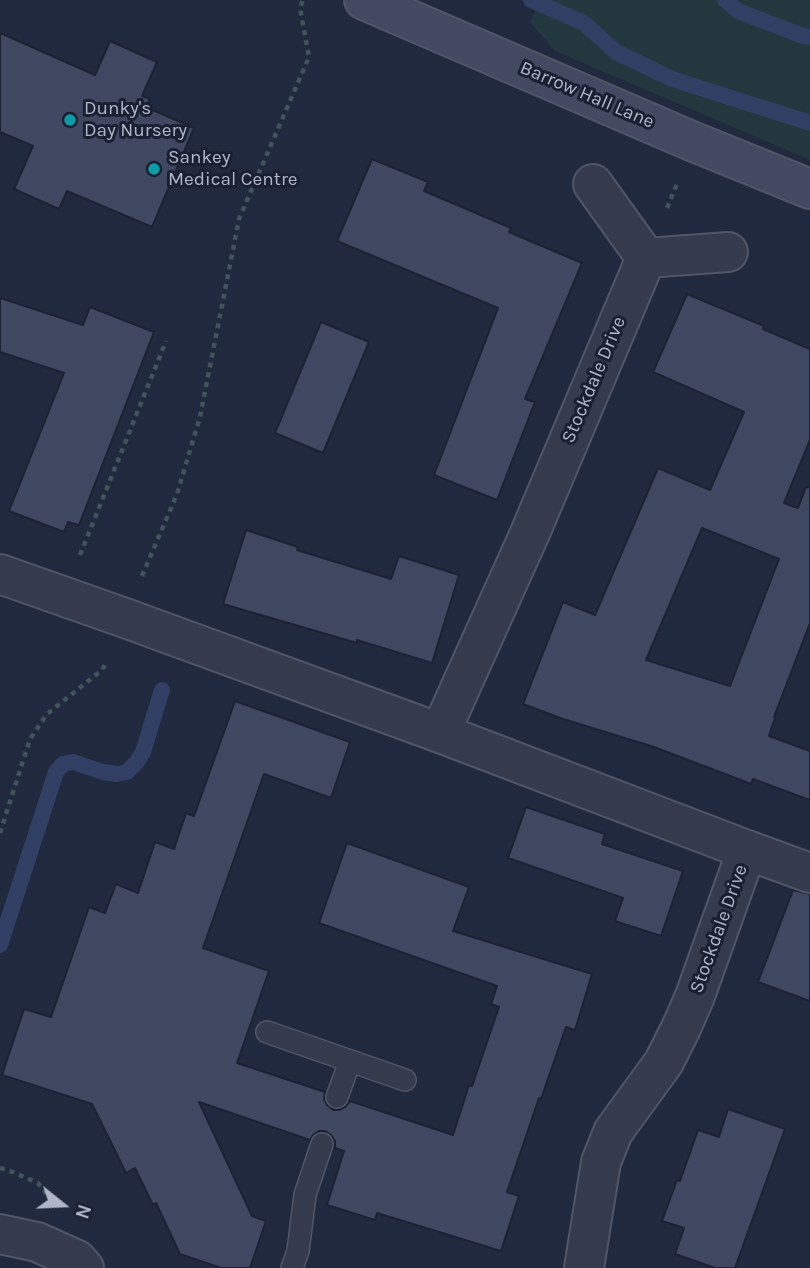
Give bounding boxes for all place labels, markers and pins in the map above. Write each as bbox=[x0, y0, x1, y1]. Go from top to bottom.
place label: Dunky's Day Nursery bbox=[84, 98, 187, 142]
marker: Dunky's Day Nursery bbox=[62, 112, 78, 128]
place label: Sankey Medical Centre bbox=[168, 147, 298, 191]
marker: Sankey Medical Centre bbox=[146, 161, 162, 177]

